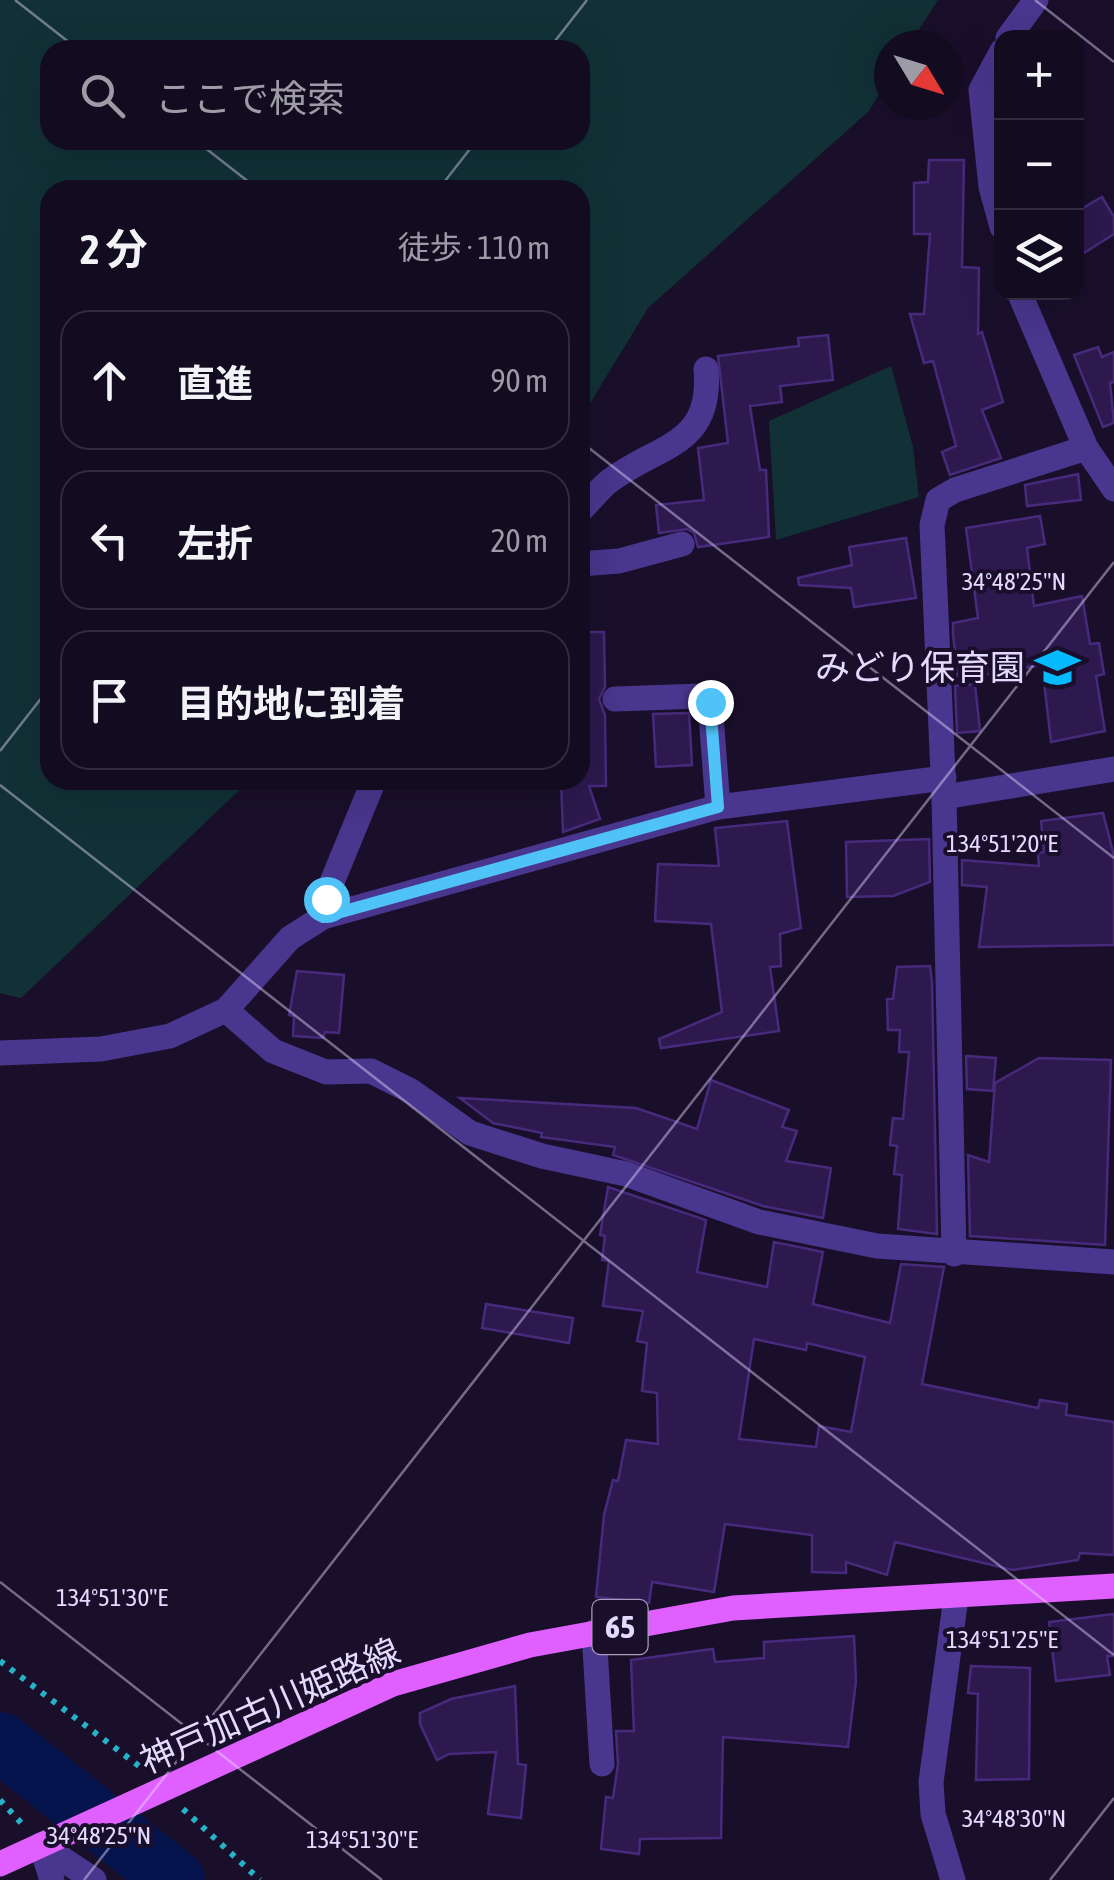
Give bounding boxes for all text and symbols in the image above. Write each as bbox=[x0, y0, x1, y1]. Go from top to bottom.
north arrow bbox=[874, 30, 964, 120]
map controls bbox=[994, 30, 1084, 300]
button: + bbox=[994, 30, 1084, 120]
search box bbox=[40, 40, 590, 150]
icon: search bbox=[75, 68, 130, 123]
text: ここで検索 bbox=[155, 77, 345, 120]
button: − bbox=[994, 120, 1084, 210]
button: layers bbox=[994, 210, 1084, 300]
text: 2 分 bbox=[80, 225, 148, 273]
text: 徒歩 · 110 m bbox=[398, 229, 550, 266]
icon: ahead bbox=[82, 353, 137, 408]
text: 直進 bbox=[177, 362, 253, 405]
text: 90 m bbox=[490, 362, 548, 399]
icon: left bbox=[82, 513, 137, 568]
text: 左折 bbox=[177, 522, 253, 565]
text: 20 m bbox=[490, 522, 548, 559]
text: 34°48'25"N bbox=[962, 567, 1066, 595]
school or university icon: みどり保育園 bbox=[1034, 644, 1082, 692]
place label: みどり保育園 bbox=[815, 647, 1025, 687]
icon: arrive bbox=[82, 673, 137, 728]
route end bbox=[688, 680, 734, 726]
text: 目的地に到着 bbox=[177, 682, 405, 725]
text: 134°51'20"E bbox=[946, 829, 1058, 857]
route start bbox=[304, 877, 350, 923]
text: 134°51'30"E bbox=[56, 1583, 168, 1611]
road number: 65 bbox=[592, 1600, 648, 1654]
text: 134°51'25"E bbox=[946, 1625, 1058, 1653]
street label: 神戸加古川姫路線 bbox=[134, 1630, 406, 1780]
text: 34°48'30"N bbox=[962, 1804, 1066, 1832]
text: 34°48'25"N bbox=[47, 1821, 151, 1849]
text: 134°51'30"E bbox=[306, 1825, 418, 1853]

